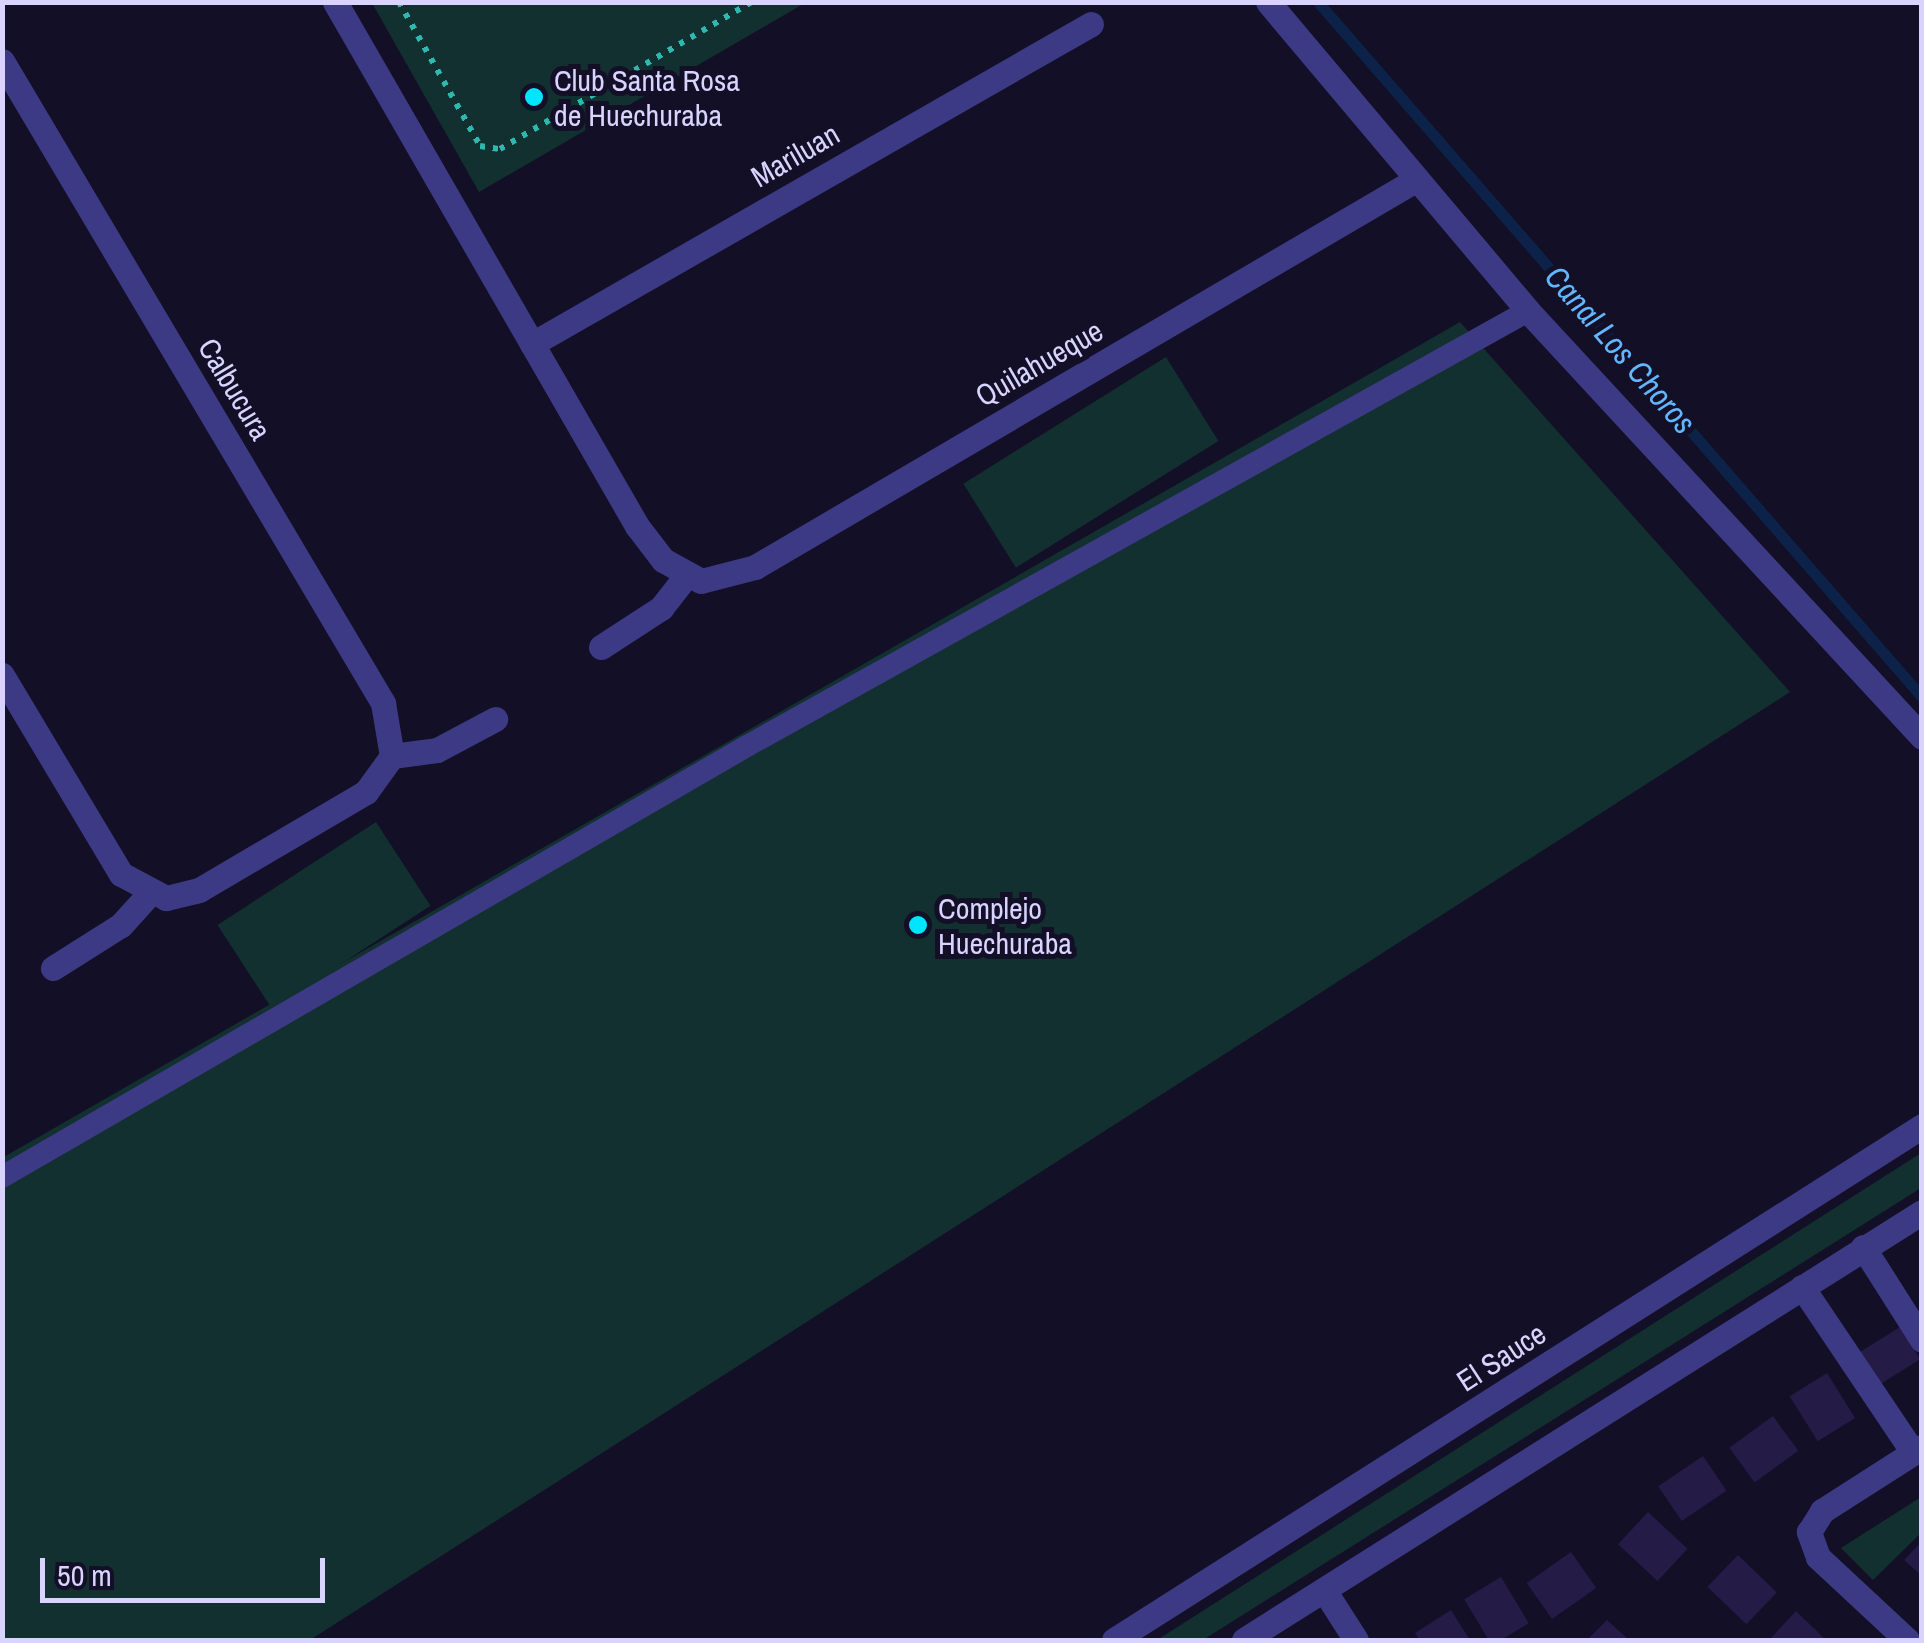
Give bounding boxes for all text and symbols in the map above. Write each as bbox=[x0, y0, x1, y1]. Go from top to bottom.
place label: Club Santa Rosa de Huechuraba bbox=[554, 62, 740, 132]
marker: Club Santa Rosa de Huechuraba bbox=[523, 86, 545, 108]
street label: Mariluan bbox=[745, 115, 845, 195]
water label: Canal Los Choros bbox=[1537, 258, 1703, 442]
street label: Quilahueque bbox=[969, 312, 1109, 414]
street label: Calbucura bbox=[191, 332, 279, 446]
place label: Complejo Huechuraba bbox=[938, 890, 1072, 960]
marker: Complejo Huechuraba bbox=[907, 914, 929, 936]
street label: El Sauce bbox=[1450, 1315, 1552, 1399]
scale bar bbox=[45, 1538, 330, 1600]
text: 50 m bbox=[57, 1555, 112, 1595]

